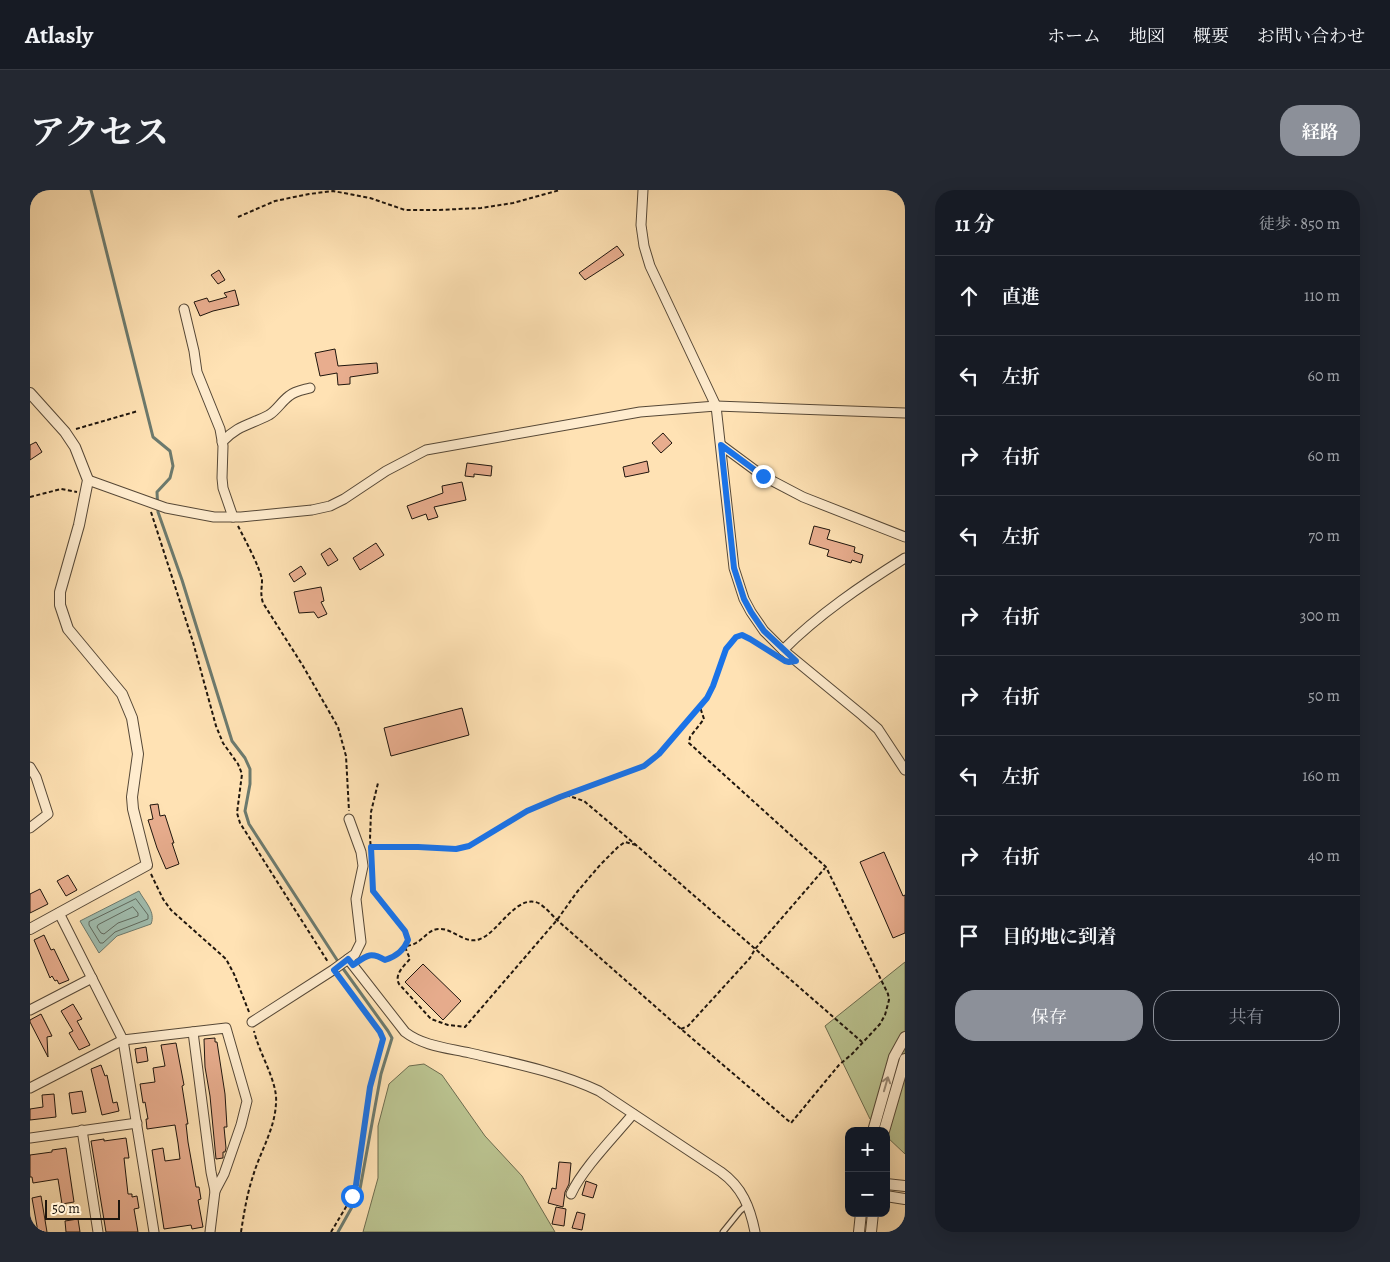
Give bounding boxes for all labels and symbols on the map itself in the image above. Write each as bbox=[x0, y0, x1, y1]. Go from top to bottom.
route end bbox=[752, 465, 775, 488]
one-way arrow bbox=[882, 1076, 891, 1092]
route start bbox=[341, 1185, 364, 1208]
scale bar bbox=[45, 1197, 120, 1220]

